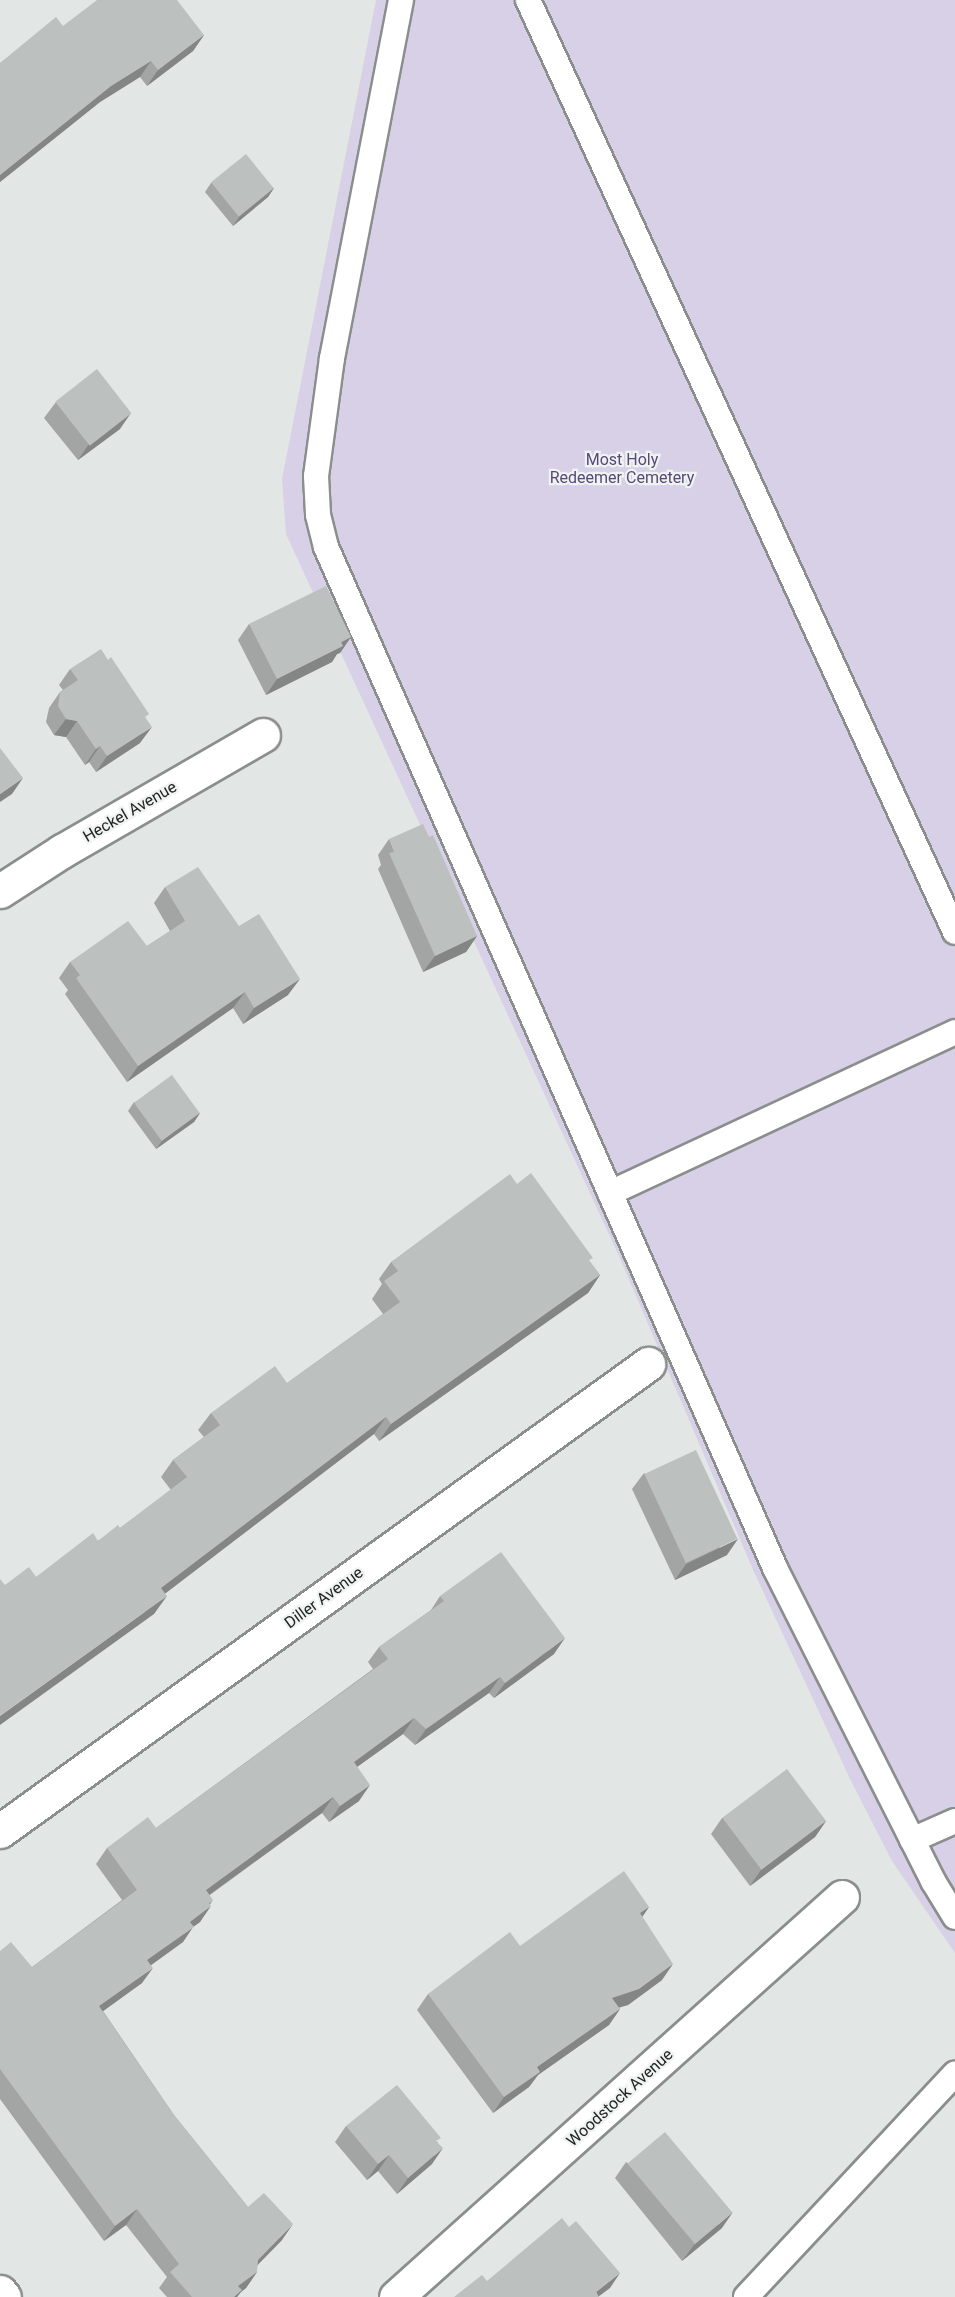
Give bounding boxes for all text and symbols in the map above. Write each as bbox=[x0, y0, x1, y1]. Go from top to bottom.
park label: Most Holy Redeemer Cemetery bbox=[550, 450, 694, 488]
street label: Heckel Avenue bbox=[80, 777, 180, 847]
street label: Diller Avenue bbox=[281, 1563, 367, 1633]
street label: Woodstock Avenue bbox=[563, 2045, 677, 2151]

